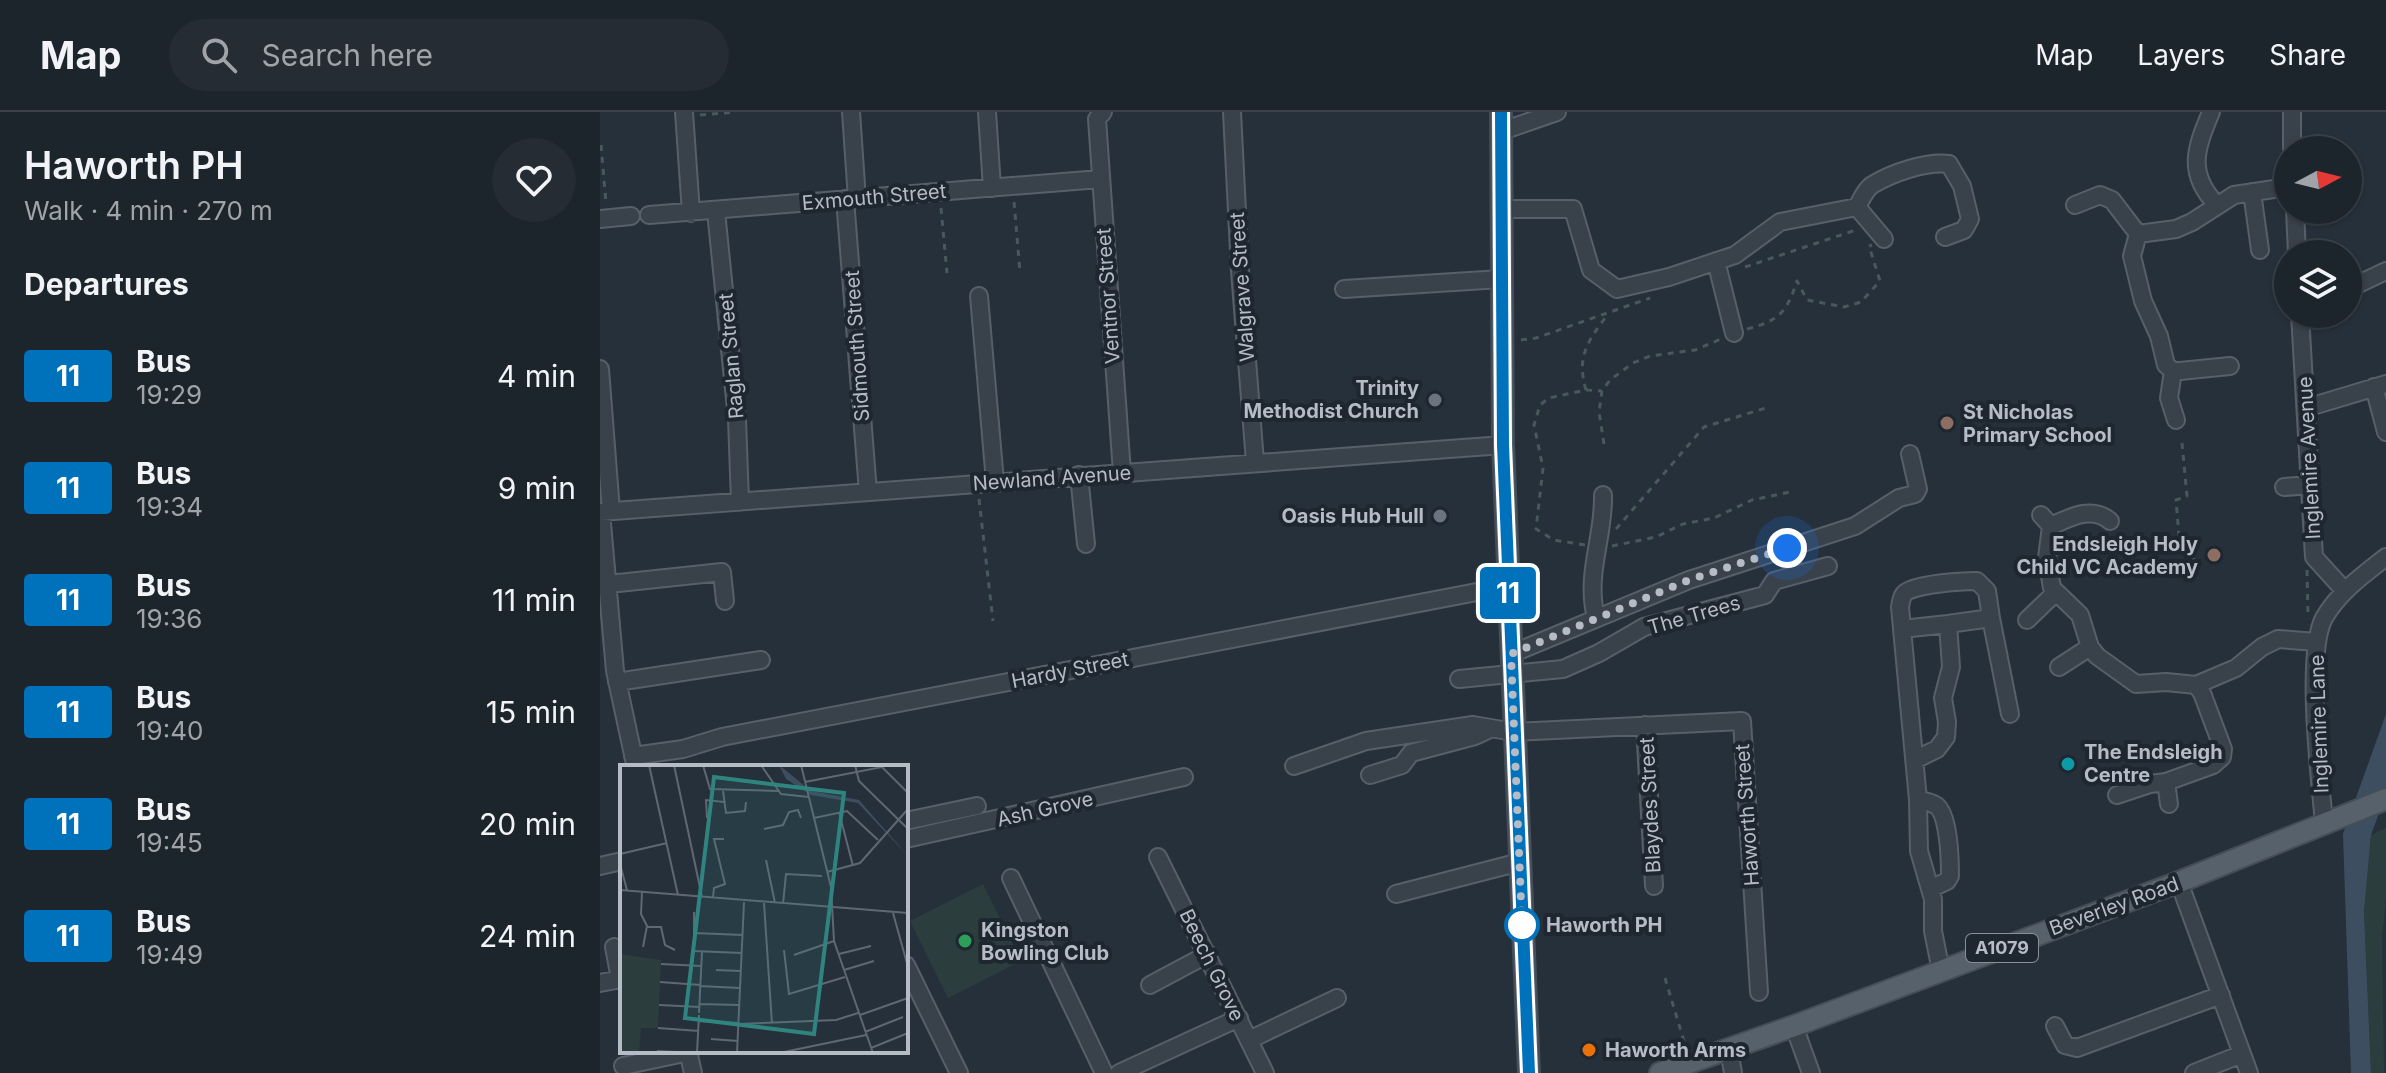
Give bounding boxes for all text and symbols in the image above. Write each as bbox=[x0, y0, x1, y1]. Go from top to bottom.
search box bbox=[169, 19, 729, 91]
text: Map bbox=[40, 32, 121, 78]
icon: search bbox=[197, 33, 241, 77]
text: Search here bbox=[261, 37, 433, 73]
text: Map bbox=[2035, 38, 2093, 72]
text: Layers bbox=[2137, 38, 2225, 72]
text: Share bbox=[2269, 38, 2346, 72]
north arrow bbox=[2274, 136, 2362, 224]
map controls bbox=[2274, 136, 2362, 328]
button: heart bbox=[492, 138, 576, 222]
text: Haworth PH bbox=[24, 142, 244, 188]
street label: Exmouth Street bbox=[801, 179, 948, 215]
text: Walk · 4 min · 270 m bbox=[24, 195, 273, 226]
street label: Walgrave Street bbox=[1225, 211, 1259, 363]
street label: Ventnor Street bbox=[1091, 227, 1125, 365]
button: layers bbox=[2274, 240, 2362, 328]
text: Departures bbox=[24, 266, 189, 302]
street label: Sidmouth Street bbox=[840, 269, 874, 423]
street label: Raglan Street bbox=[714, 292, 748, 420]
text: Bus bbox=[136, 343, 191, 379]
text: 4 min bbox=[497, 358, 576, 394]
text: 11 bbox=[56, 359, 80, 393]
place label: Trinity Methodist Church bbox=[1244, 376, 1419, 423]
street label: Inglemire Avenue bbox=[2293, 376, 2325, 540]
text: 19:29 bbox=[136, 379, 202, 410]
marker: Trinity Methodist Church bbox=[1426, 391, 1444, 409]
place label: St Nicholas Primary School bbox=[1963, 400, 2112, 447]
marker: St Nicholas Primary School bbox=[1938, 414, 1956, 432]
text: Bus bbox=[136, 455, 191, 491]
street label: Newland Avenue bbox=[972, 460, 1132, 496]
text: 9 min bbox=[498, 470, 576, 506]
text: 11 bbox=[56, 471, 80, 505]
text: 19:34 bbox=[136, 491, 203, 522]
place label: Oasis Hub Hull bbox=[1281, 504, 1424, 528]
marker: Oasis Hub Hull bbox=[1431, 507, 1449, 525]
your location bbox=[1767, 528, 1807, 568]
place label: Endsleigh Holy Child VC Academy bbox=[2016, 532, 2198, 579]
marker: Endsleigh Holy Child VC Academy bbox=[2205, 546, 2223, 564]
text: Bus bbox=[136, 567, 191, 603]
line badge: 11 bbox=[1472, 567, 1544, 619]
text: 11 bbox=[1496, 576, 1520, 610]
text: 11 min bbox=[492, 582, 576, 618]
text: 11 bbox=[56, 583, 80, 617]
street label: The Trees bbox=[1645, 590, 1743, 640]
text: 19:36 bbox=[136, 603, 202, 634]
street label: Hardy Street bbox=[1009, 647, 1131, 693]
street label: Inglemire Lane bbox=[2305, 654, 2333, 794]
text: Bus bbox=[136, 679, 191, 715]
text: 15 min bbox=[486, 694, 576, 730]
text: 11 bbox=[56, 695, 80, 729]
text: 19:40 bbox=[136, 715, 203, 746]
street label: Blaydes Street bbox=[1634, 736, 1666, 874]
place label: The Endsleigh Centre bbox=[2084, 740, 2223, 787]
street label: Haworth Street bbox=[1730, 743, 1764, 887]
marker: The Endsleigh Centre bbox=[2059, 755, 2077, 773]
inset map bbox=[620, 765, 908, 1053]
street label: Ash Grove bbox=[995, 786, 1095, 832]
text: Bus bbox=[136, 791, 191, 827]
text: 20 min bbox=[479, 806, 576, 842]
text: 11 bbox=[56, 807, 80, 841]
text: 19:45 bbox=[136, 827, 203, 858]
street label: Beverley Road bbox=[2046, 871, 2182, 941]
text: Bus bbox=[136, 903, 191, 939]
street label: Beech Grove bbox=[1175, 905, 1249, 1025]
marker: Haworth PH bbox=[1505, 908, 1539, 942]
place label: Haworth PH bbox=[1546, 913, 1663, 937]
text: 24 min bbox=[479, 918, 576, 954]
place label: Kingston Bowling Club bbox=[981, 918, 1109, 965]
text: 11 bbox=[56, 919, 80, 953]
marker: Kingston Bowling Club bbox=[956, 932, 974, 950]
road number: A1079 bbox=[1966, 934, 2038, 962]
text: 19:49 bbox=[136, 939, 203, 970]
place label: Haworth Arms bbox=[1605, 1038, 1746, 1062]
marker: Haworth Arms bbox=[1580, 1041, 1598, 1059]

